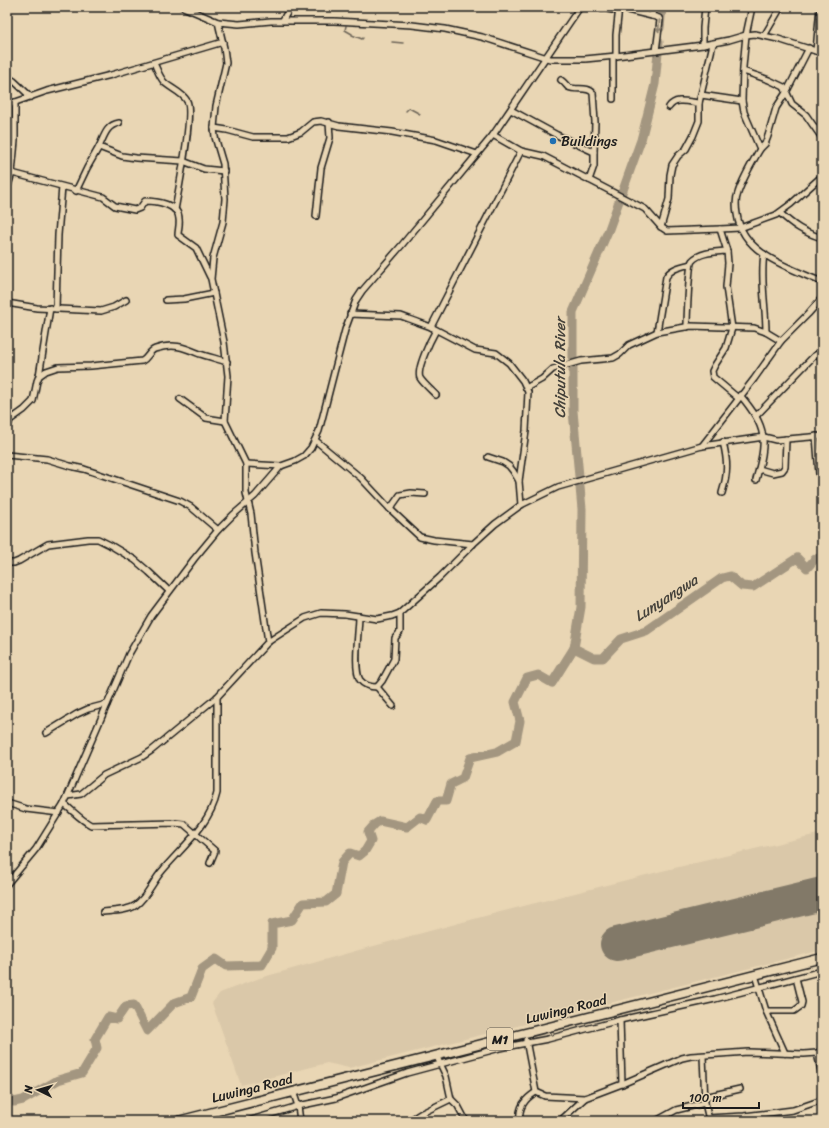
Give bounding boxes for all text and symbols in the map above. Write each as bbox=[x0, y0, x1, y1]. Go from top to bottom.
one-way arrow bbox=[655, 19, 662, 32]
place label: Buildings bbox=[561, 129, 618, 154]
marker: Buildings bbox=[548, 136, 558, 146]
water label: Chiputula River bbox=[547, 315, 573, 418]
water label: Lunyangwa bbox=[629, 567, 704, 629]
street label: Luwinga Road bbox=[523, 987, 611, 1032]
road number: M1 bbox=[487, 1028, 513, 1050]
street label: Luwinga Road bbox=[209, 1066, 297, 1111]
north arrow bbox=[18, 1070, 58, 1110]
text: N bbox=[19, 1084, 38, 1095]
scale bar bbox=[683, 1084, 759, 1110]
text: 100 m bbox=[689, 1087, 722, 1109]

